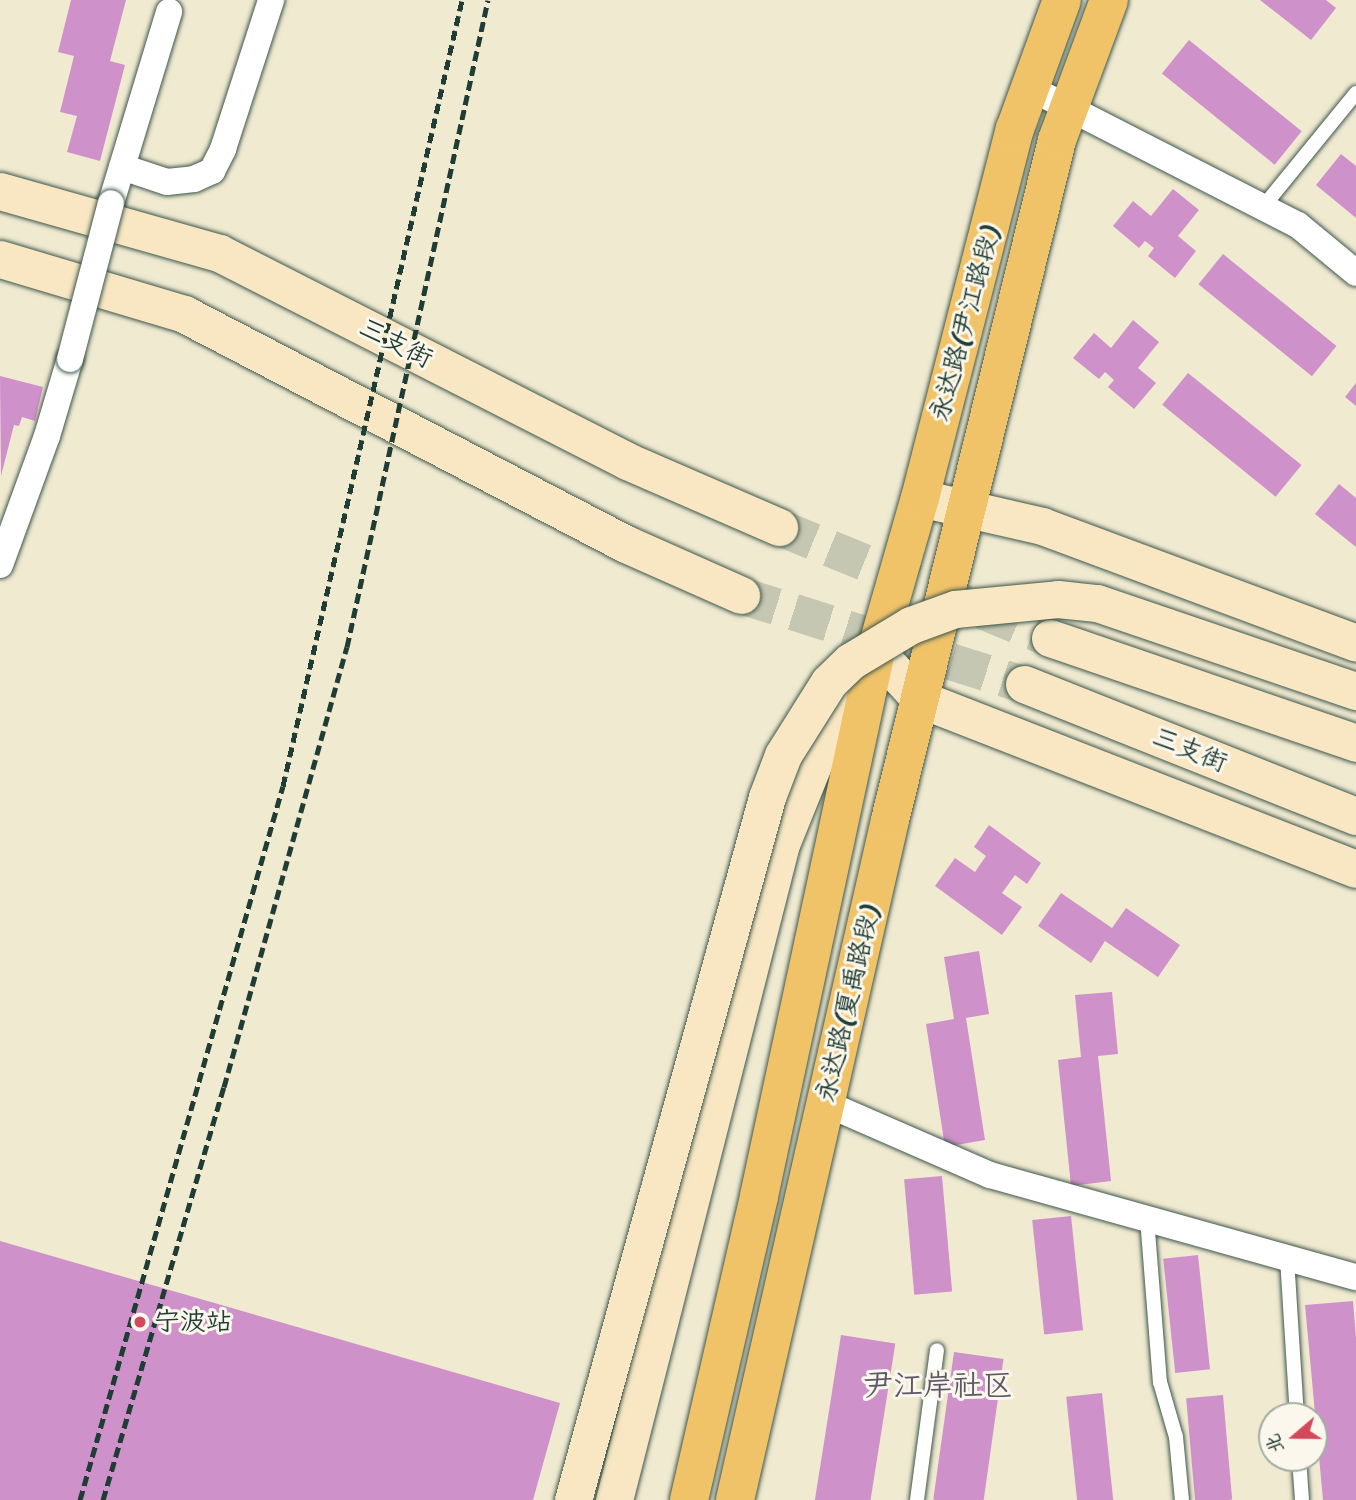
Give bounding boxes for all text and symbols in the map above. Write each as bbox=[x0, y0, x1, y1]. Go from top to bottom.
street label: 永达路(尹江路段) bbox=[924, 223, 1006, 425]
street label: 三支街 bbox=[354, 311, 438, 375]
street label: 三支街 bbox=[1148, 721, 1232, 779]
street label: 永达路(夏禹路段) bbox=[810, 903, 886, 1105]
place label: 宁波站 bbox=[154, 1306, 232, 1338]
marker: 宁波站 bbox=[132, 1314, 148, 1330]
district label: 尹江岸社区 bbox=[863, 1367, 1013, 1403]
north arrow bbox=[1258, 1402, 1328, 1472]
text: 北 bbox=[1256, 1429, 1293, 1458]

